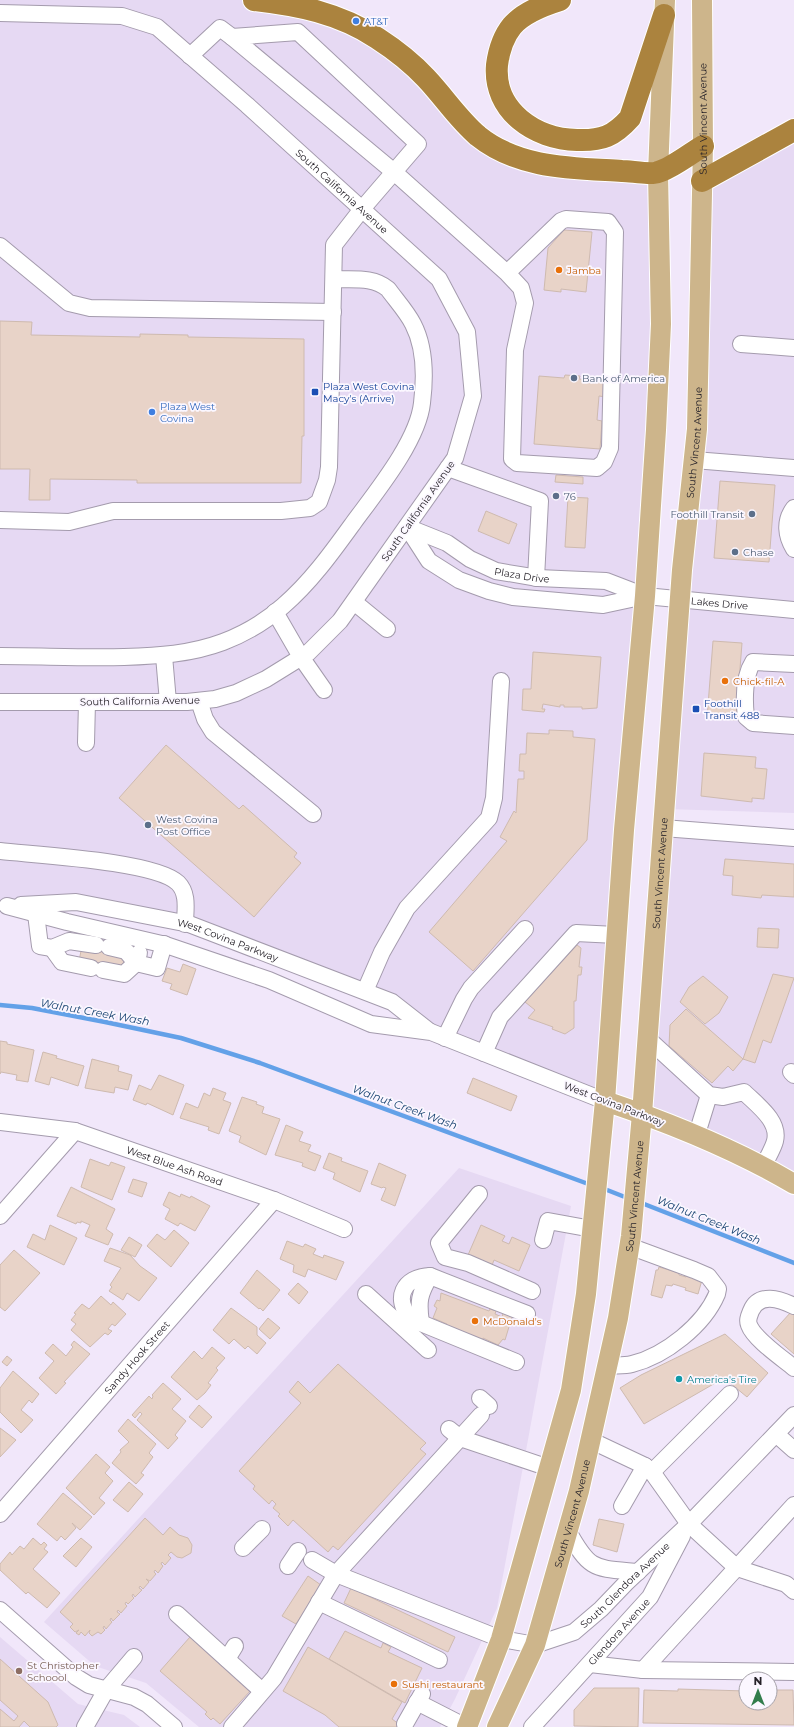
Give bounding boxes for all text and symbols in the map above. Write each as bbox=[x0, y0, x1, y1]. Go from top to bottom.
place label: AT&T bbox=[364, 15, 389, 28]
marker: AT&T bbox=[351, 16, 361, 26]
street label: South Vincent Avenue bbox=[696, 63, 710, 175]
street label: South California Avenue bbox=[293, 146, 391, 236]
place label: Jamba bbox=[566, 264, 601, 277]
marker: Jamba bbox=[554, 265, 564, 275]
place label: Bank of America bbox=[582, 372, 665, 385]
marker: Bank of America bbox=[569, 373, 579, 383]
place label: Plaza West Covina Macy's (Arrive) bbox=[323, 380, 414, 405]
marker: Plaza West Covina Macy's (Arrive) bbox=[310, 387, 320, 397]
street label: South Vincent Avenue bbox=[683, 387, 704, 499]
place label: Plaza West Covina bbox=[160, 400, 215, 425]
marker: Plaza West Covina bbox=[147, 407, 157, 417]
street label: South California Avenue bbox=[378, 458, 458, 564]
place label: 76 bbox=[564, 490, 576, 503]
marker: 76 bbox=[551, 491, 561, 501]
place label: Foothill Transit bbox=[670, 508, 744, 521]
marker: Foothill Transit bbox=[747, 509, 757, 519]
place label: Chase bbox=[743, 546, 774, 559]
marker: Chase bbox=[730, 547, 740, 557]
street label: Plaza Drive bbox=[493, 564, 550, 585]
street label: Lakes Drive bbox=[690, 594, 749, 612]
place label: Chick-fil-A bbox=[733, 675, 785, 688]
marker: Chick-fil-A bbox=[720, 676, 730, 686]
street label: South California Avenue bbox=[80, 693, 200, 709]
place label: Foothill Transit 488 bbox=[704, 697, 760, 722]
marker: Foothill Transit 488 bbox=[691, 704, 701, 714]
place label: West Covina Post Office bbox=[156, 813, 218, 838]
street label: South Vincent Avenue bbox=[649, 817, 670, 929]
marker: West Covina Post Office bbox=[143, 820, 153, 830]
street label: West Covina Parkway bbox=[176, 915, 281, 964]
water label: Walnut Creek Wash bbox=[39, 996, 151, 1028]
street label: West Covina Parkway bbox=[562, 1079, 667, 1129]
water label: Walnut Creek Wash bbox=[351, 1082, 459, 1132]
street label: South Vincent Avenue bbox=[622, 1140, 646, 1253]
street label: West Blue Ash Road bbox=[125, 1143, 225, 1188]
water label: Walnut Creek Wash bbox=[655, 1193, 763, 1247]
place label: McDonald's bbox=[483, 1315, 542, 1328]
marker: McDonald's bbox=[470, 1316, 480, 1326]
street label: Sandy Hook Street bbox=[101, 1318, 172, 1397]
place label: America's Tire bbox=[687, 1373, 757, 1386]
marker: America's Tire bbox=[674, 1374, 684, 1384]
street label: South Vincent Avenue bbox=[551, 1458, 592, 1569]
street label: South Glendora Avenue bbox=[577, 1539, 672, 1631]
street label: Glendora Avenue bbox=[585, 1595, 652, 1668]
place label: St Christopher Schoool bbox=[27, 1659, 99, 1684]
marker: St Christopher Schoool bbox=[14, 1666, 24, 1676]
north arrow bbox=[738, 1671, 778, 1711]
text: N bbox=[754, 1674, 762, 1688]
place label: Sushi restaurant bbox=[402, 1678, 483, 1691]
marker: Sushi restaurant bbox=[389, 1679, 399, 1689]

